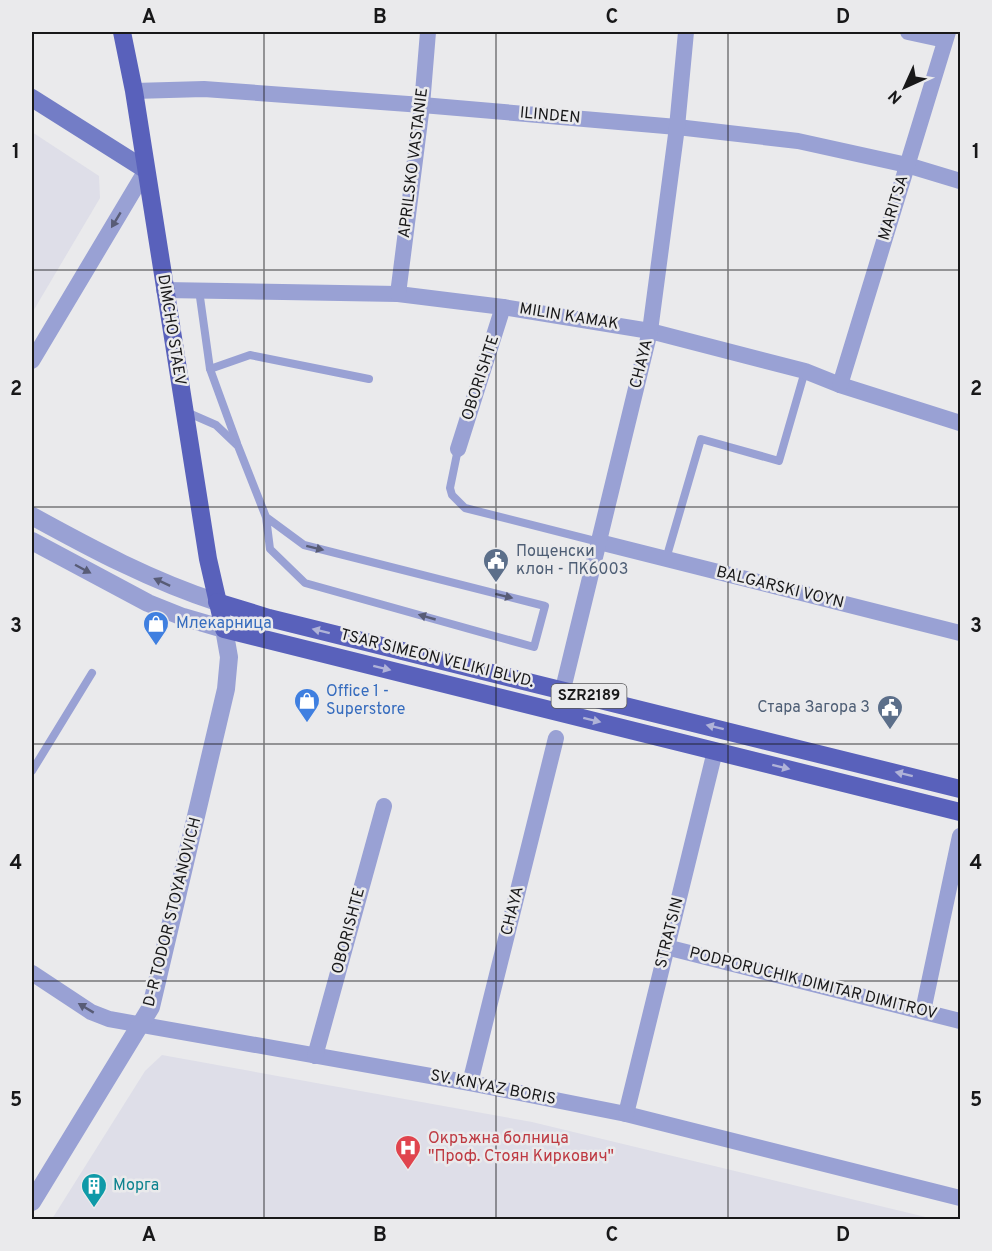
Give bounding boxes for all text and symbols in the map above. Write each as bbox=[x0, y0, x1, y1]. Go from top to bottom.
text: A bbox=[142, 5, 156, 31]
text: B bbox=[373, 5, 387, 31]
text: C bbox=[606, 5, 618, 31]
text: D bbox=[836, 5, 850, 31]
north arrow bbox=[875, 57, 935, 117]
text: N bbox=[885, 85, 907, 107]
street label: APRILSKO VASTANIE bbox=[395, 87, 433, 239]
street label: ILINDEN bbox=[519, 103, 581, 129]
text: 1 bbox=[12, 140, 20, 166]
text: 1 bbox=[972, 140, 980, 166]
street label: MARITSA bbox=[875, 173, 913, 243]
one-way arrow bbox=[111, 212, 122, 228]
street label: DIMCHO STAEV bbox=[152, 273, 190, 387]
street label: MILIN KAMAK bbox=[518, 299, 620, 335]
street label: OBORISHTE bbox=[458, 333, 504, 423]
street label: CHAYA bbox=[626, 337, 658, 391]
text: 2 bbox=[10, 377, 22, 403]
text: 2 bbox=[970, 377, 982, 403]
place label: Пощенски клон - ПК6003 bbox=[516, 542, 628, 580]
one-way arrow bbox=[306, 543, 324, 553]
public building icon: Пощенски клон - ПК6003 bbox=[481, 546, 511, 584]
street label: BALGARSKI VOYN bbox=[714, 562, 846, 614]
one-way arrow bbox=[75, 564, 92, 573]
one-way arrow bbox=[154, 578, 171, 587]
one-way arrow bbox=[495, 591, 513, 601]
shop icon: Млекарница bbox=[141, 609, 171, 647]
one-way arrow bbox=[418, 612, 436, 621]
text: 3 bbox=[10, 614, 22, 640]
place label: Млекарница bbox=[176, 614, 272, 634]
text: 3 bbox=[970, 614, 982, 640]
one-way arrow bbox=[312, 625, 330, 635]
street label: TSAR SIMEON VELIKI BLVD. bbox=[338, 625, 536, 693]
one-way arrow bbox=[373, 664, 391, 674]
place label: Office 1 - Superstore bbox=[326, 682, 405, 720]
road number: SZR2189 bbox=[552, 684, 626, 708]
shop icon: Office 1 - Superstore bbox=[292, 686, 322, 724]
public building icon: Стара Загора 3 bbox=[875, 693, 905, 731]
place label: Стара Загора 3 bbox=[757, 698, 870, 718]
one-way arrow bbox=[583, 716, 601, 726]
one-way arrow bbox=[705, 722, 724, 732]
one-way arrow bbox=[772, 763, 790, 773]
one-way arrow bbox=[895, 769, 913, 779]
street label: D-R TODOR STOYANOVICH bbox=[140, 815, 206, 1009]
text: 4 bbox=[10, 851, 22, 877]
text: 4 bbox=[970, 851, 982, 877]
street label: CHAYA bbox=[497, 884, 529, 938]
street label: OBORISHTE bbox=[328, 886, 370, 976]
street label: STRATSIN bbox=[652, 895, 688, 971]
street label: PODPORUCHIK DIMITAR DIMITROV bbox=[687, 943, 939, 1025]
one-way arrow bbox=[78, 1003, 94, 1014]
street label: SV. KNYAZ BORIS bbox=[429, 1066, 557, 1110]
text: 5 bbox=[10, 1088, 22, 1114]
text: 5 bbox=[970, 1088, 982, 1114]
place label: Окръжна болница "Проф. Стоян Киркович" bbox=[428, 1129, 614, 1167]
hospital icon: Окръжна болница "Проф. Стоян Киркович" bbox=[393, 1133, 423, 1171]
building icon: Морга bbox=[79, 1171, 109, 1209]
place label: Морга bbox=[113, 1176, 159, 1196]
text: A bbox=[142, 1223, 156, 1249]
text: B bbox=[373, 1223, 387, 1249]
text: C bbox=[606, 1223, 618, 1249]
text: D bbox=[836, 1223, 850, 1249]

